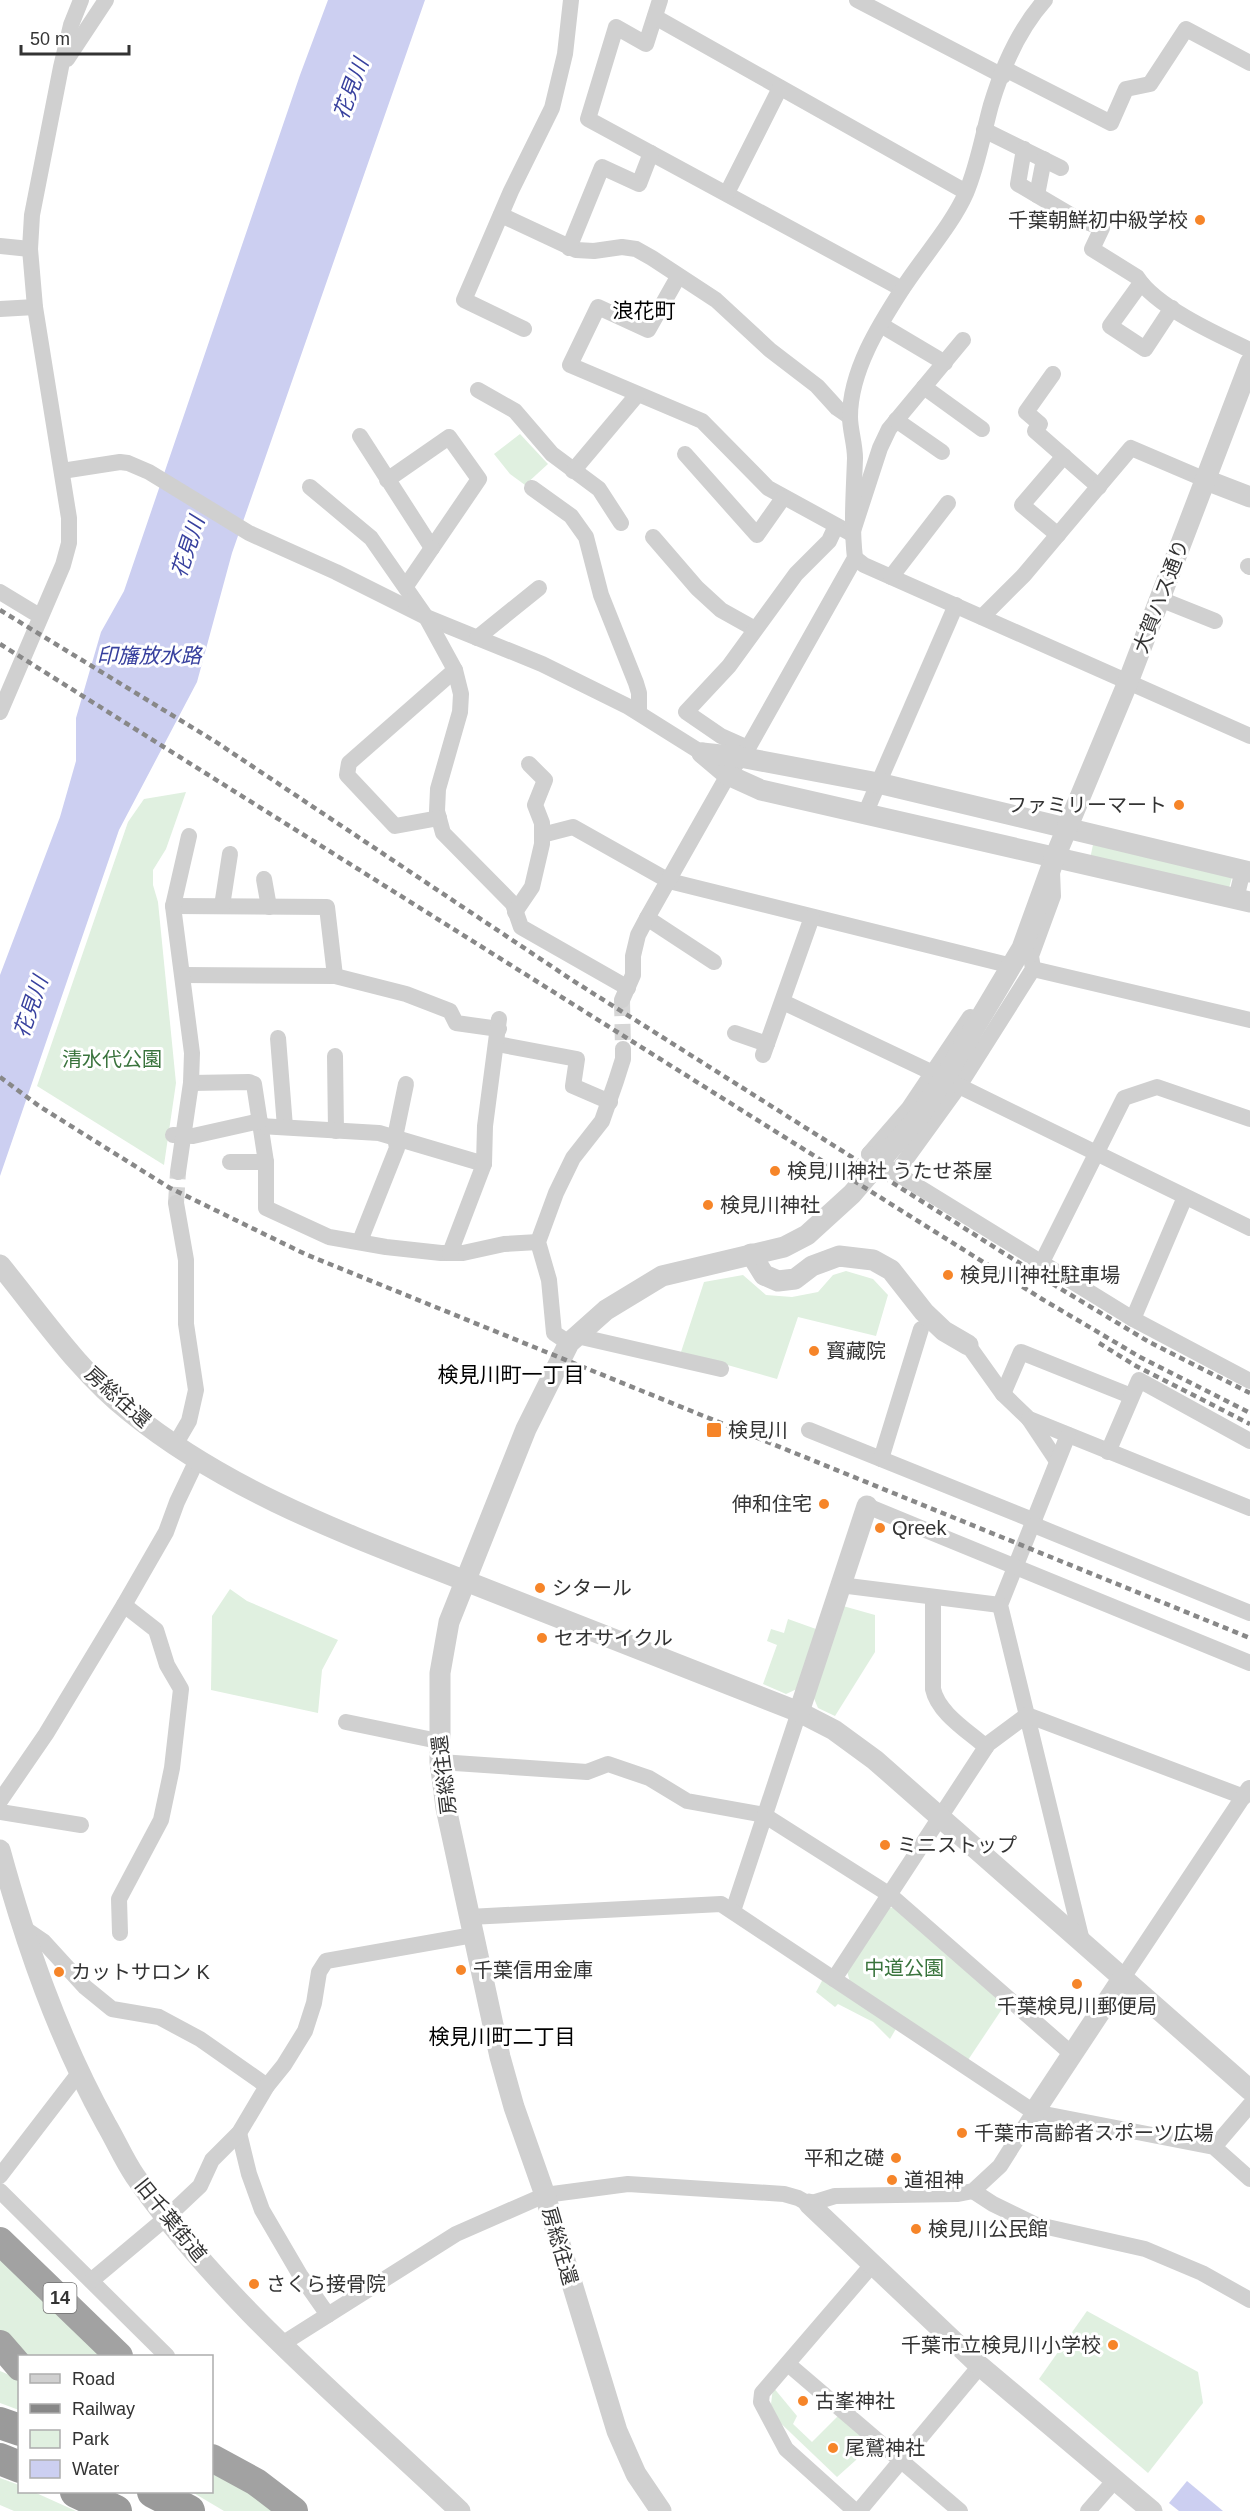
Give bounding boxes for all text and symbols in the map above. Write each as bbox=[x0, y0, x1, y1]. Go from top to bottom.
scale bar bbox=[21, 18, 129, 56]
text: 50 m bbox=[30, 29, 70, 49]
water label: 花見川 bbox=[329, 53, 373, 122]
place label: 千葉朝鮮初中級学校 bbox=[1008, 209, 1188, 231]
marker: 千葉朝鮮初中級学校 bbox=[1193, 213, 1207, 227]
district label: 浪花町 bbox=[613, 299, 676, 322]
water label: 花見川 bbox=[167, 511, 209, 580]
street label: 大賀ハス通り bbox=[1129, 536, 1193, 656]
water label: 印旛放水路 bbox=[97, 644, 203, 667]
place label: ファミリーマート bbox=[1007, 794, 1167, 816]
marker: ファミリーマート bbox=[1172, 798, 1186, 812]
water label: 花見川 bbox=[9, 971, 52, 1040]
park label: 清水代公園 bbox=[62, 1048, 162, 1070]
place label: 検見川神社 うたせ茶屋 bbox=[787, 1160, 993, 1182]
marker: 検見川神社 うたせ茶屋 bbox=[768, 1164, 782, 1178]
place label: 検見川神社 bbox=[720, 1194, 820, 1216]
marker: 検見川神社 bbox=[701, 1198, 715, 1212]
place label: 検見川神社駐車場 bbox=[960, 1264, 1120, 1286]
marker: 検見川神社駐車場 bbox=[941, 1268, 955, 1282]
place label: 寳藏院 bbox=[826, 1340, 886, 1362]
marker: 寳藏院 bbox=[807, 1344, 821, 1358]
street label: 房総往還 bbox=[81, 1362, 155, 1432]
district label: 検見川町一丁目 bbox=[438, 1363, 585, 1386]
place label: 検見川 bbox=[728, 1419, 788, 1441]
marker: 検見川 bbox=[705, 1421, 723, 1439]
place label: 伸和住宅 bbox=[732, 1493, 812, 1515]
marker: 伸和住宅 bbox=[817, 1497, 831, 1511]
place label: Qreek bbox=[892, 1517, 947, 1539]
marker: Qreek bbox=[873, 1521, 887, 1535]
place label: シタール bbox=[552, 1577, 632, 1599]
marker: シタール bbox=[533, 1581, 547, 1595]
place label: セオサイクル bbox=[554, 1627, 673, 1649]
marker: セオサイクル bbox=[535, 1631, 549, 1645]
street label: 房総往還 bbox=[428, 1734, 460, 1816]
place label: ミニストップ bbox=[897, 1834, 1017, 1856]
marker: ミニストップ bbox=[878, 1838, 892, 1852]
park label: 中道公園 bbox=[864, 1957, 944, 1979]
place label: 千葉信用金庫 bbox=[473, 1959, 593, 1981]
place label: カットサロン K bbox=[71, 1961, 211, 1983]
marker: 千葉信用金庫 bbox=[454, 1963, 468, 1977]
marker: カットサロン K bbox=[52, 1965, 66, 1979]
marker: 千葉検見川郵便局 bbox=[1070, 1977, 1084, 1991]
place label: 千葉検見川郵便局 bbox=[997, 1995, 1157, 2017]
district label: 検見川町二丁目 bbox=[429, 2025, 576, 2048]
place label: 千葉市高齢者スポーツ広場 bbox=[974, 2122, 1214, 2144]
marker: 千葉市高齢者スポーツ広場 bbox=[955, 2126, 969, 2140]
place label: 平和之礎 bbox=[804, 2147, 884, 2169]
marker: 平和之礎 bbox=[889, 2151, 903, 2165]
place label: 道祖神 bbox=[904, 2169, 964, 2191]
marker: 道祖神 bbox=[885, 2173, 899, 2187]
street label: 旧千葉街道 bbox=[131, 2174, 211, 2266]
street label: 房総往還 bbox=[538, 2205, 582, 2287]
place label: 検見川公民館 bbox=[928, 2218, 1048, 2240]
marker: 検見川公民館 bbox=[909, 2222, 923, 2236]
place label: さくら接骨院 bbox=[266, 2273, 386, 2295]
marker: さくら接骨院 bbox=[247, 2277, 261, 2291]
road number: 14 bbox=[44, 2283, 76, 2313]
place label: 千葉市立検見川小学校 bbox=[901, 2334, 1101, 2356]
marker: 千葉市立検見川小学校 bbox=[1106, 2338, 1120, 2352]
legend bbox=[18, 2355, 213, 2493]
text: Road bbox=[72, 2369, 115, 2389]
place label: 古峯神社 bbox=[815, 2390, 895, 2412]
marker: 古峯神社 bbox=[796, 2394, 810, 2408]
text: Railway bbox=[72, 2399, 135, 2419]
text: Park bbox=[72, 2429, 110, 2449]
place label: 尾鷲神社 bbox=[845, 2437, 925, 2459]
marker: 尾鷲神社 bbox=[826, 2441, 840, 2455]
text: Water bbox=[72, 2459, 119, 2479]

